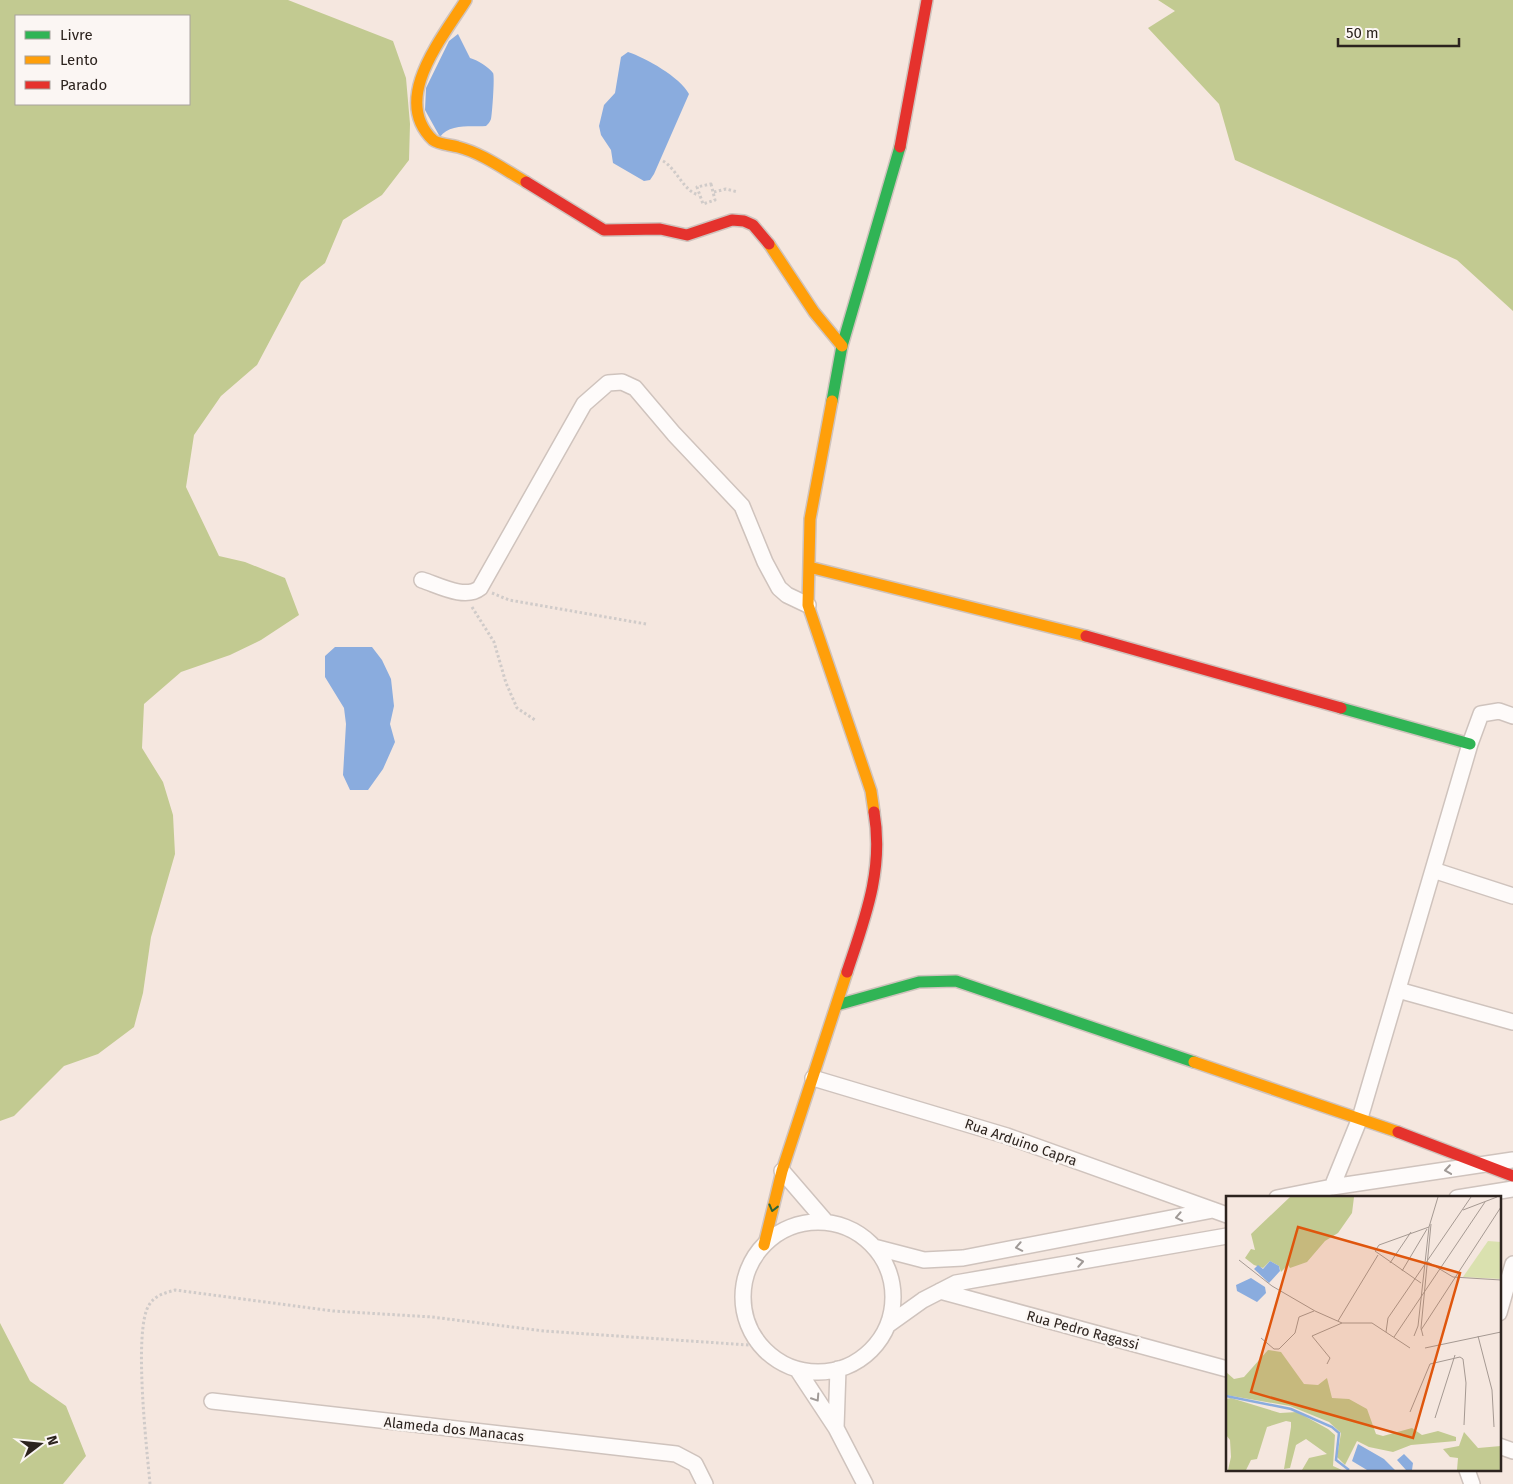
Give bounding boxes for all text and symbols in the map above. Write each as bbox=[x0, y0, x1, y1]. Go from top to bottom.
legend bbox=[15, 15, 190, 105]
scale bar bbox=[1338, 15, 1459, 47]
text: 50 m bbox=[1346, 24, 1379, 42]
text: Livre bbox=[60, 26, 93, 44]
text: Lento bbox=[60, 51, 98, 69]
text: Parado bbox=[60, 76, 107, 94]
street label: Rua Arduino Capra bbox=[962, 1115, 1079, 1170]
one-way arrow bbox=[1443, 1164, 1452, 1174]
inset map bbox=[1226, 1196, 1500, 1472]
one-way arrow bbox=[768, 1204, 779, 1213]
one-way arrow bbox=[1174, 1211, 1183, 1222]
one-way arrow bbox=[1015, 1242, 1024, 1252]
one-way arrow bbox=[1076, 1257, 1085, 1267]
street label: Rua Pedro Ragassi bbox=[1025, 1307, 1141, 1354]
one-way arrow bbox=[810, 1393, 820, 1402]
street label: Alameda dos Manacas bbox=[383, 1414, 525, 1445]
north arrow bbox=[15, 1419, 65, 1469]
text: N bbox=[43, 1434, 61, 1447]

